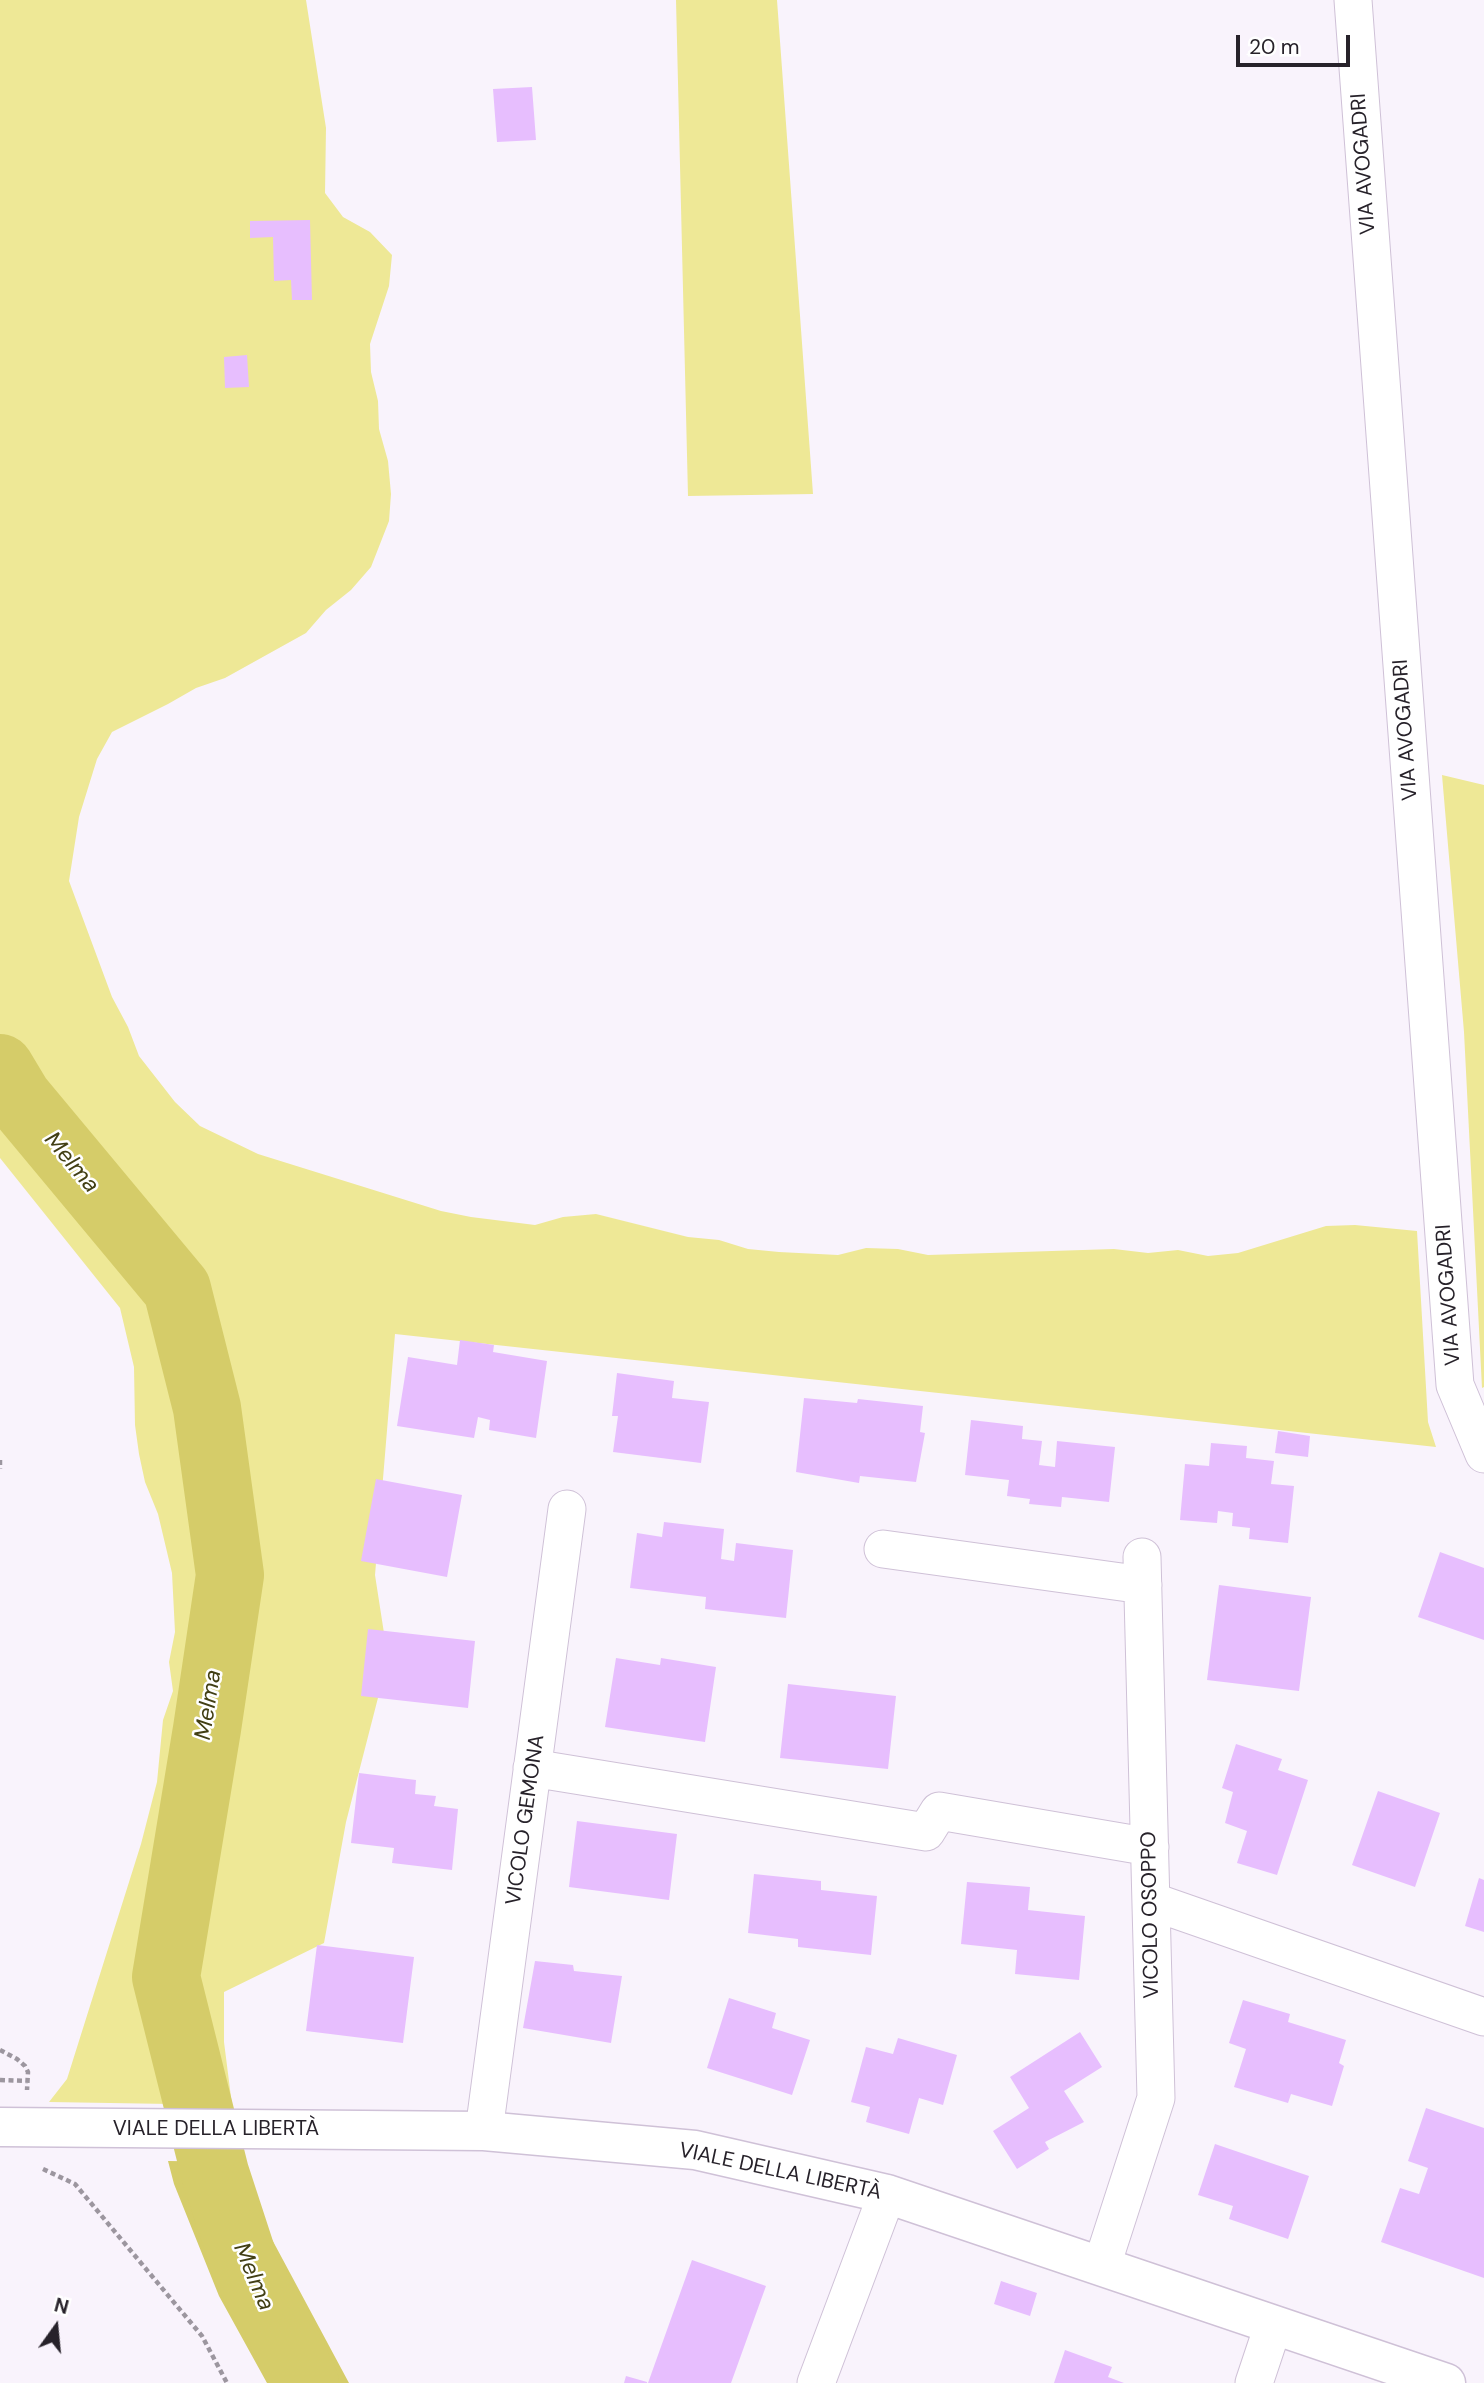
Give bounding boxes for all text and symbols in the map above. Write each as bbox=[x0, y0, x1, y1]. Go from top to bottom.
scale bar bbox=[1239, 21, 1353, 65]
text: 20 m bbox=[1249, 33, 1300, 61]
street label: VIA AVOGADRI bbox=[1346, 92, 1382, 236]
street label: VIA AVOGADRI bbox=[1388, 658, 1424, 802]
water label: Melma bbox=[38, 1127, 104, 1199]
street label: VIA AVOGADRI bbox=[1431, 1223, 1467, 1367]
water label: Melma bbox=[190, 1668, 228, 1742]
street label: VICOLO GEMONA bbox=[502, 1733, 550, 1907]
street label: VICOLO OSOPPO bbox=[1137, 1831, 1165, 1999]
street label: VIALE DELLA LIBERTÀ bbox=[113, 2116, 319, 2142]
street label: VIALE DELLA LIBERTÀ bbox=[676, 2138, 884, 2206]
water label: Melma bbox=[226, 2239, 280, 2315]
north arrow bbox=[21, 2292, 91, 2362]
text: N bbox=[52, 2292, 71, 2320]

